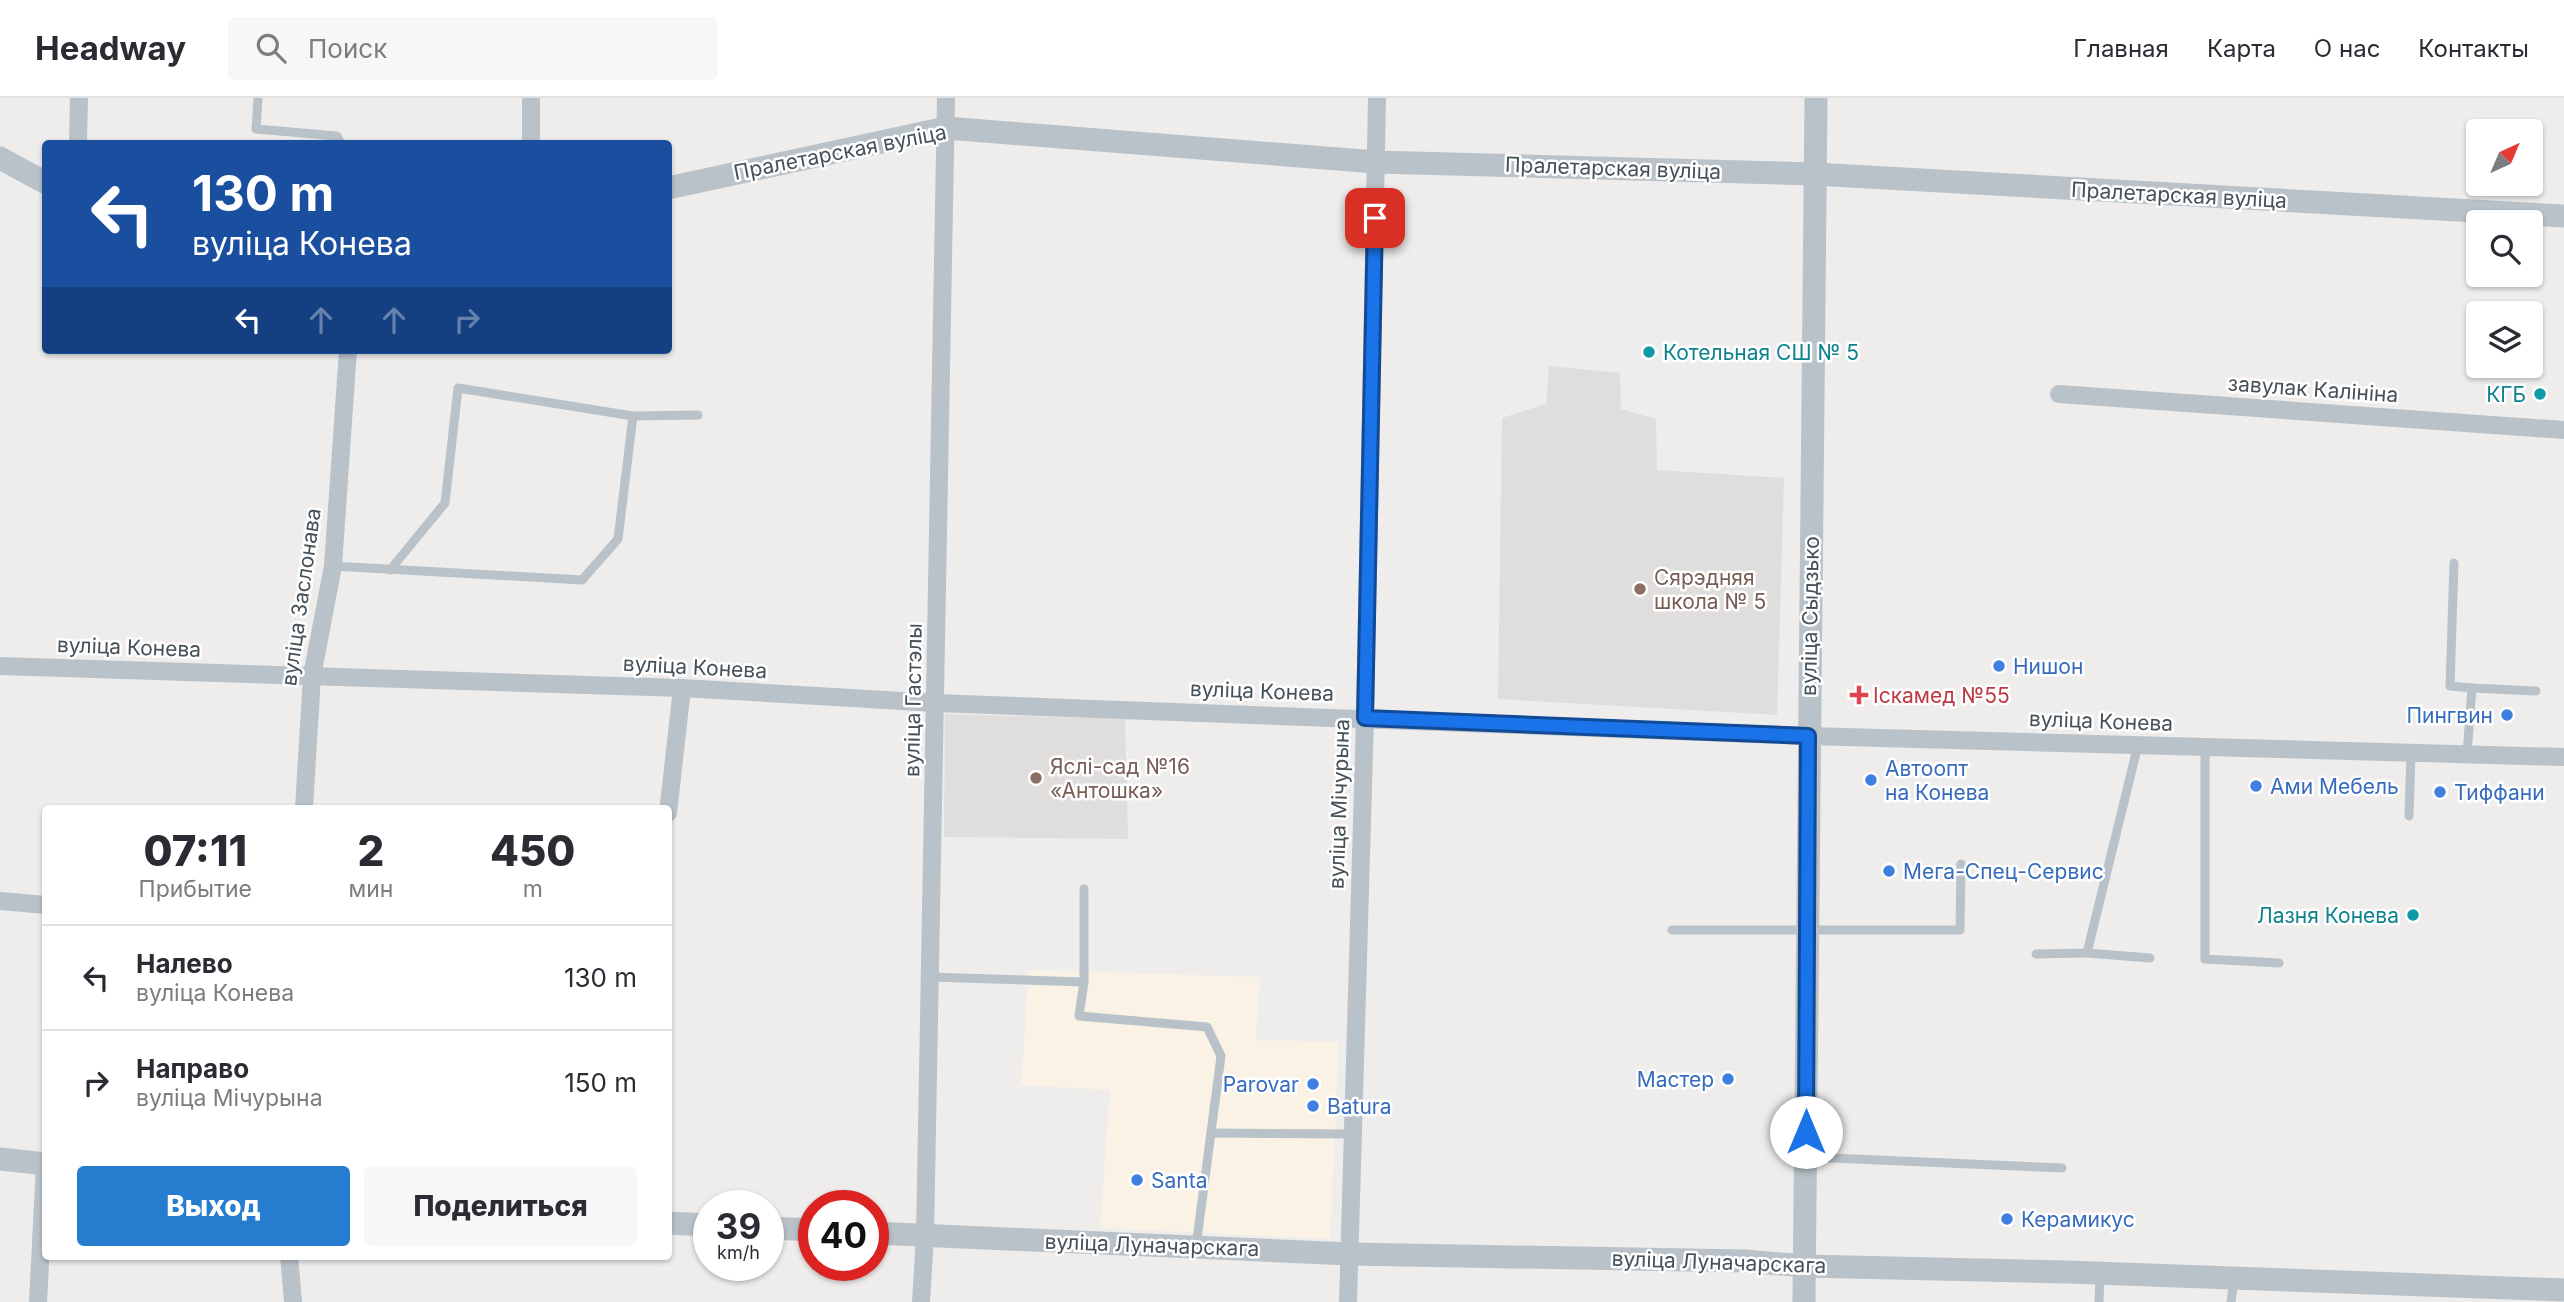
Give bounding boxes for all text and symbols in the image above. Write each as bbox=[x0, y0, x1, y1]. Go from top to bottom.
search box bbox=[228, 17, 718, 80]
text: Headway bbox=[35, 28, 186, 68]
icon: search bbox=[252, 29, 290, 67]
text: Поиск bbox=[308, 33, 387, 64]
text: Главная bbox=[2073, 34, 2169, 63]
text: Карта bbox=[2207, 34, 2276, 63]
text: О нас bbox=[2314, 34, 2380, 63]
text: Контакты bbox=[2418, 34, 2529, 63]
street label: Пралетарская вуліца bbox=[732, 119, 948, 185]
north arrow bbox=[2466, 119, 2543, 196]
map controls bbox=[2466, 119, 2543, 378]
street label: Пралетарская вуліца bbox=[1505, 152, 1721, 184]
text: 130 m bbox=[192, 164, 334, 223]
icon: left bbox=[77, 168, 168, 259]
street label: Пралетарская вуліца bbox=[2070, 177, 2288, 213]
pin bbox=[1345, 188, 1405, 248]
icon: arrive bbox=[1356, 199, 1394, 237]
button: search bbox=[2466, 210, 2543, 287]
text: вуліца Конева bbox=[192, 224, 412, 263]
icon: left bbox=[229, 301, 267, 339]
icon: ahead bbox=[302, 301, 340, 339]
icon: ahead bbox=[375, 301, 413, 339]
icon: right bbox=[448, 301, 486, 339]
button: layers bbox=[2466, 301, 2543, 378]
place label: Котельная СШ № 5 bbox=[1663, 340, 1859, 365]
marker: Котельная СШ № 5 bbox=[1641, 344, 1657, 360]
street label: завулак Калініна bbox=[2227, 371, 2399, 407]
place label: КГБ bbox=[2486, 382, 2526, 407]
marker: КГБ bbox=[2532, 386, 2548, 402]
street label: вуліца Заслонава bbox=[276, 506, 326, 688]
street label: вуліца Сыдзько bbox=[1796, 536, 1824, 696]
place label: Сярэдняя школа № 5 bbox=[1654, 565, 1766, 614]
marker: Сярэдняя школа № 5 bbox=[1632, 581, 1648, 597]
street label: вуліца Гастэлы bbox=[899, 623, 927, 777]
street label: вуліца Конева bbox=[56, 632, 202, 662]
street label: вуліца Конева bbox=[622, 651, 768, 683]
place label: Нишон bbox=[2013, 654, 2083, 679]
marker: Нишон bbox=[1991, 658, 2007, 674]
street label: вуліца Конева bbox=[1189, 676, 1335, 706]
place label: Іскамед №55 bbox=[1873, 683, 2010, 708]
marker: Іскамед №55 bbox=[1851, 687, 1867, 703]
place label: Пингвин bbox=[2406, 703, 2493, 728]
street label: вуліца Конева bbox=[2028, 706, 2174, 736]
marker: Пингвин bbox=[2499, 707, 2515, 723]
street label: вуліца Мічурына bbox=[1324, 718, 1354, 890]
place label: Яслі-сад №16 «Антошка» bbox=[1050, 754, 1190, 803]
place label: Автоопт на Конева bbox=[1885, 756, 1989, 805]
marker: Яслі-сад №16 «Антошка» bbox=[1028, 770, 1044, 786]
marker: Автоопт на Конева bbox=[1863, 772, 1879, 788]
place label: Ами Мебель bbox=[2270, 774, 2399, 799]
marker: Ами Мебель bbox=[2248, 778, 2264, 794]
place label: Тиффани bbox=[2454, 780, 2545, 805]
marker: Тиффани bbox=[2432, 784, 2448, 800]
text: 07:11 bbox=[144, 825, 247, 876]
text: 2 bbox=[358, 825, 384, 876]
text: 450 bbox=[490, 825, 575, 876]
place label: Мега-Спец-Сервис bbox=[1903, 859, 2104, 884]
marker: Мега-Спец-Сервис bbox=[1881, 863, 1897, 879]
text: Прибытие bbox=[139, 875, 252, 903]
text: мин bbox=[349, 875, 393, 903]
text: m bbox=[523, 875, 543, 903]
place label: Лазня Конева bbox=[2257, 903, 2399, 928]
marker: Лазня Конева bbox=[2405, 907, 2421, 923]
text: Налево bbox=[136, 948, 233, 979]
icon: left bbox=[77, 959, 115, 997]
text: 130 m bbox=[564, 962, 637, 993]
text: вуліца Конева bbox=[136, 979, 294, 1007]
text: Направо bbox=[136, 1053, 249, 1084]
icon: right bbox=[77, 1064, 115, 1102]
text: 150 m bbox=[564, 1067, 637, 1098]
place label: Мастер bbox=[1637, 1067, 1714, 1092]
marker: Мастер bbox=[1720, 1071, 1736, 1087]
place label: Parovar bbox=[1223, 1072, 1299, 1097]
marker: Parovar bbox=[1305, 1076, 1321, 1092]
text: вуліца Мічурына bbox=[136, 1084, 323, 1112]
place label: Batura bbox=[1327, 1094, 1392, 1119]
position arrow bbox=[1769, 1095, 1843, 1169]
marker: Batura bbox=[1305, 1098, 1321, 1114]
button: Выход bbox=[77, 1166, 350, 1246]
button: Поделиться bbox=[364, 1166, 637, 1246]
place label: Santa bbox=[1151, 1168, 1207, 1193]
marker: Santa bbox=[1129, 1172, 1145, 1188]
speed limit sign: 40 bbox=[798, 1190, 889, 1281]
text: 39 bbox=[716, 1205, 761, 1247]
place label: Керамикус bbox=[2021, 1207, 2135, 1232]
marker: Керамикус bbox=[1999, 1211, 2015, 1227]
street label: вуліца Луначарскага bbox=[1044, 1229, 1260, 1261]
text: km/h bbox=[717, 1242, 760, 1263]
street label: вуліца Луначарскага bbox=[1611, 1246, 1827, 1278]

